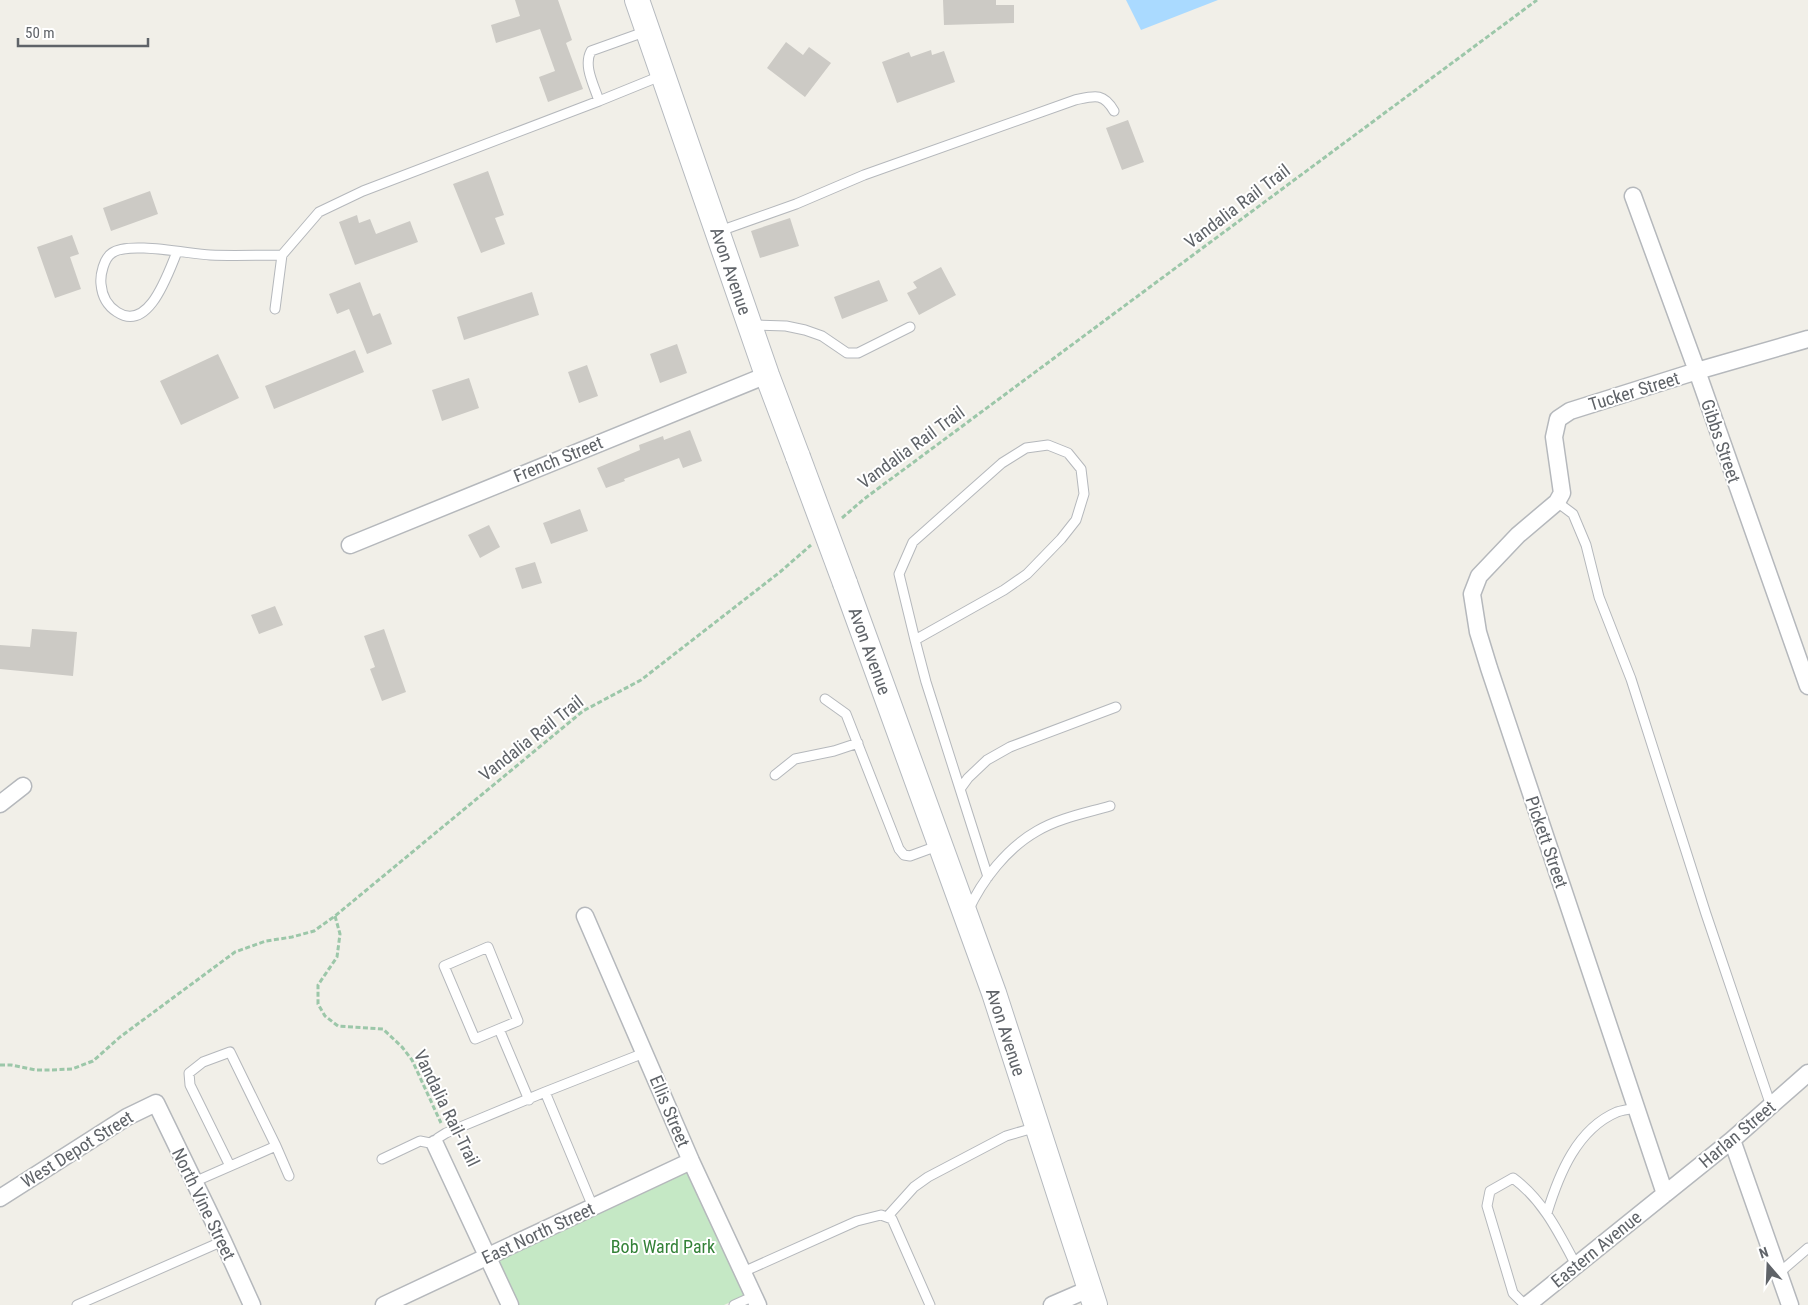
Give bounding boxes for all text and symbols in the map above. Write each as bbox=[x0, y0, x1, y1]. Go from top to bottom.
scale bar bbox=[18, 15, 148, 47]
text: 50 m bbox=[25, 24, 55, 42]
street label: Vandalia Rail Trail bbox=[1180, 160, 1294, 252]
street label: Avon Avenue bbox=[706, 224, 756, 318]
street label: Tucker Street bbox=[1586, 367, 1682, 415]
street label: Gibbs Street bbox=[1697, 396, 1745, 486]
street label: Vandalia Rail Trail bbox=[854, 401, 968, 493]
street label: French Street bbox=[510, 432, 606, 486]
street label: Avon Avenue bbox=[845, 605, 895, 697]
street label: Vandalia Rail Trail bbox=[475, 691, 587, 785]
street label: Pickett Street bbox=[1521, 793, 1573, 891]
street label: Avon Avenue bbox=[982, 985, 1030, 1079]
street label: Vandalia Rail-Trail bbox=[410, 1046, 484, 1170]
street label: Ellis Street bbox=[646, 1072, 694, 1150]
street label: Harlan Street bbox=[1695, 1096, 1779, 1172]
street label: West Depot Street bbox=[17, 1106, 137, 1192]
street label: North Vine Street bbox=[168, 1145, 240, 1263]
street label: East North Street bbox=[478, 1198, 598, 1268]
street label: Eastern Avenue bbox=[1547, 1206, 1645, 1292]
park label: Bob Ward Park bbox=[611, 1236, 715, 1257]
north arrow bbox=[1743, 1240, 1793, 1290]
text: N bbox=[1757, 1244, 1770, 1262]

